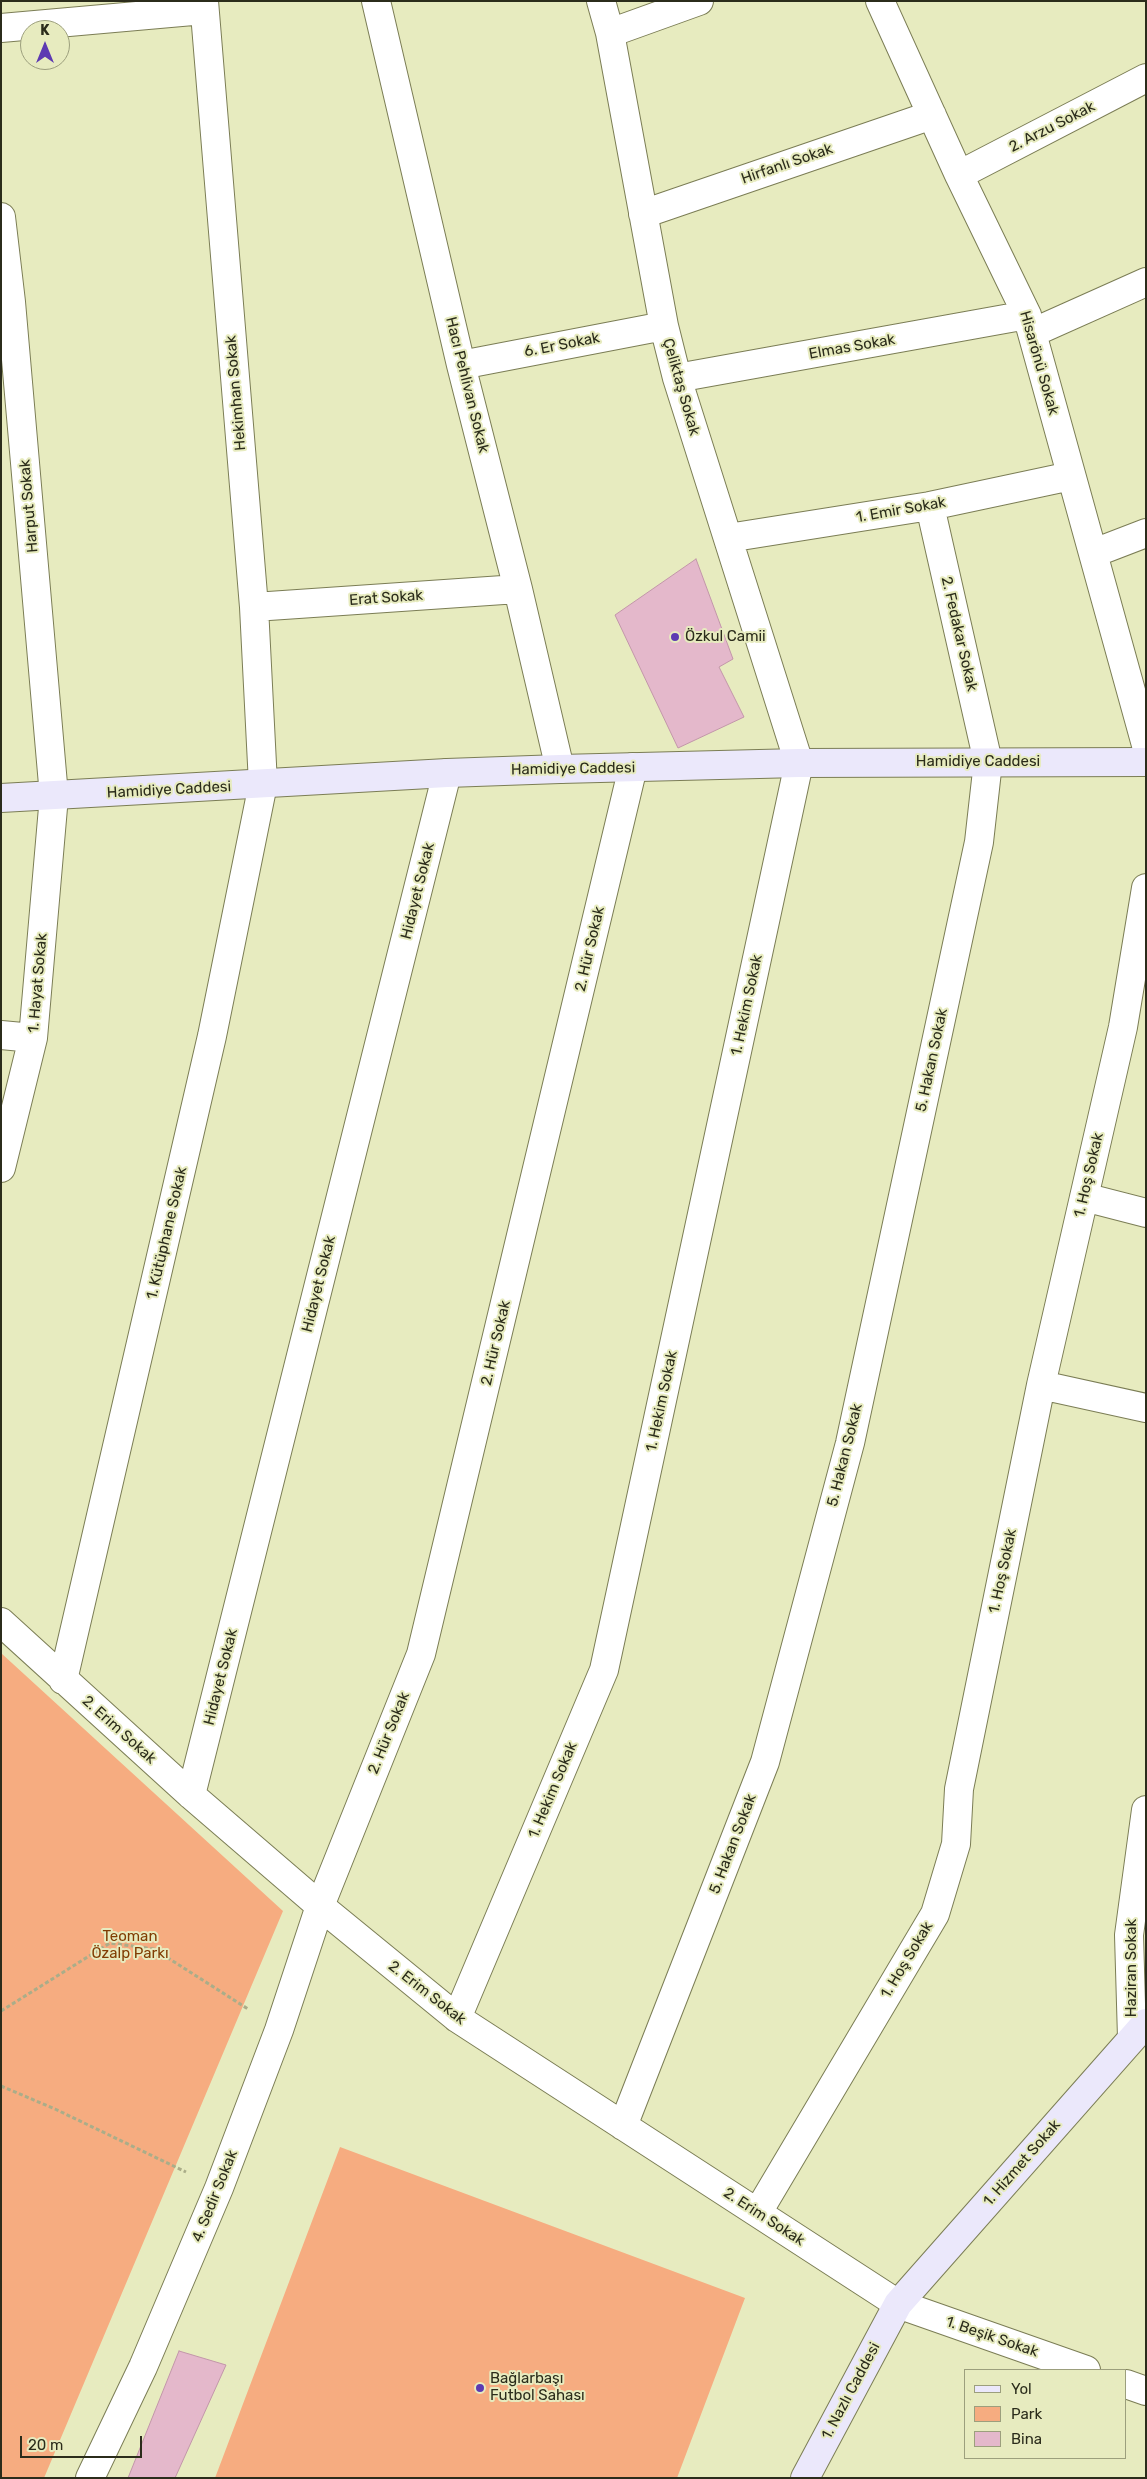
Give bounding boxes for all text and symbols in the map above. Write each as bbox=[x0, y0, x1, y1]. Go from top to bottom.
north arrow bbox=[20, 20, 70, 70]
text: K bbox=[40, 22, 50, 39]
street label: 2. Arzu Sokak bbox=[1006, 98, 1098, 156]
street label: Hirfanlı Sokak bbox=[739, 140, 835, 188]
street label: Hisarönü Sokak bbox=[1015, 309, 1063, 417]
street label: Hacı Pehlivan Sokak bbox=[441, 315, 493, 455]
street label: 6. Er Sokak bbox=[523, 329, 601, 361]
street label: Elmas Sokak bbox=[807, 331, 897, 363]
street label: Hekimhan Sokak bbox=[222, 335, 250, 451]
street label: Çeliktaş Sokak bbox=[659, 336, 703, 438]
street label: Harput Sokak bbox=[16, 459, 42, 553]
street label: 1. Emir Sokak bbox=[855, 493, 947, 527]
street label: 2. Fedakar Sokak bbox=[937, 575, 981, 693]
street label: Erat Sokak bbox=[348, 586, 424, 610]
place label: Özkul Camii bbox=[685, 628, 766, 646]
marker: Özkul Camii bbox=[669, 631, 681, 643]
street label: Hamidiye Caddesi bbox=[916, 753, 1040, 771]
street label: Hamidiye Caddesi bbox=[511, 759, 635, 779]
street label: Hamidiye Caddesi bbox=[106, 778, 232, 802]
street label: Hidayet Sokak bbox=[397, 841, 439, 941]
street label: 2. Hür Sokak bbox=[571, 905, 609, 993]
street label: 1. Hayat Sokak bbox=[25, 932, 51, 1034]
street label: 1. Hekim Sokak bbox=[727, 953, 767, 1057]
street label: 5. Hakan Sokak bbox=[912, 1007, 952, 1113]
street label: 1. Hoş Sokak bbox=[1071, 1131, 1107, 1219]
street label: 1. Kütüphane Sokak bbox=[143, 1165, 191, 1301]
street label: Hidayet Sokak bbox=[298, 1234, 340, 1334]
street label: 2. Hür Sokak bbox=[477, 1299, 515, 1387]
street label: 1. Hekim Sokak bbox=[642, 1349, 682, 1453]
street label: 5. Hakan Sokak bbox=[824, 1402, 866, 1508]
street label: 1. Hoş Sokak bbox=[985, 1527, 1021, 1615]
street label: Hidayet Sokak bbox=[200, 1627, 242, 1727]
street label: 2. Hür Sokak bbox=[364, 1689, 414, 1777]
street label: 2. Erim Sokak bbox=[78, 1692, 160, 1768]
street label: 1. Hekim Sokak bbox=[525, 1739, 581, 1841]
street label: 5. Hakan Sokak bbox=[706, 1792, 760, 1896]
street label: 1. Hoş Sokak bbox=[877, 1918, 937, 2002]
street label: Haziran Sokak bbox=[1123, 1919, 1141, 2017]
park label: Teoman Özalp Parkı bbox=[91, 1928, 169, 1963]
street label: 2. Erim Sokak bbox=[385, 1957, 469, 2029]
street label: 1. Hizmet Sokak bbox=[980, 2116, 1064, 2210]
street label: 4. Sedir Sokak bbox=[188, 2147, 242, 2245]
street label: 2. Erim Sokak bbox=[720, 2184, 808, 2250]
street label: 1. Beşik Sokak bbox=[943, 2313, 1041, 2361]
street label: 1. Nazlı Caddesi bbox=[818, 2340, 884, 2442]
legend bbox=[964, 2369, 1127, 2459]
place label: Bağlarbaşı Futbol Sahası bbox=[490, 2370, 585, 2405]
text: Yol bbox=[1011, 2380, 1032, 2398]
marker: Bağlarbaşı Futbol Sahası bbox=[474, 2382, 486, 2394]
text: Park bbox=[1011, 2405, 1042, 2423]
scale bar bbox=[22, 2426, 145, 2458]
text: Bina bbox=[1011, 2430, 1042, 2448]
text: 20 m bbox=[28, 2436, 63, 2454]

